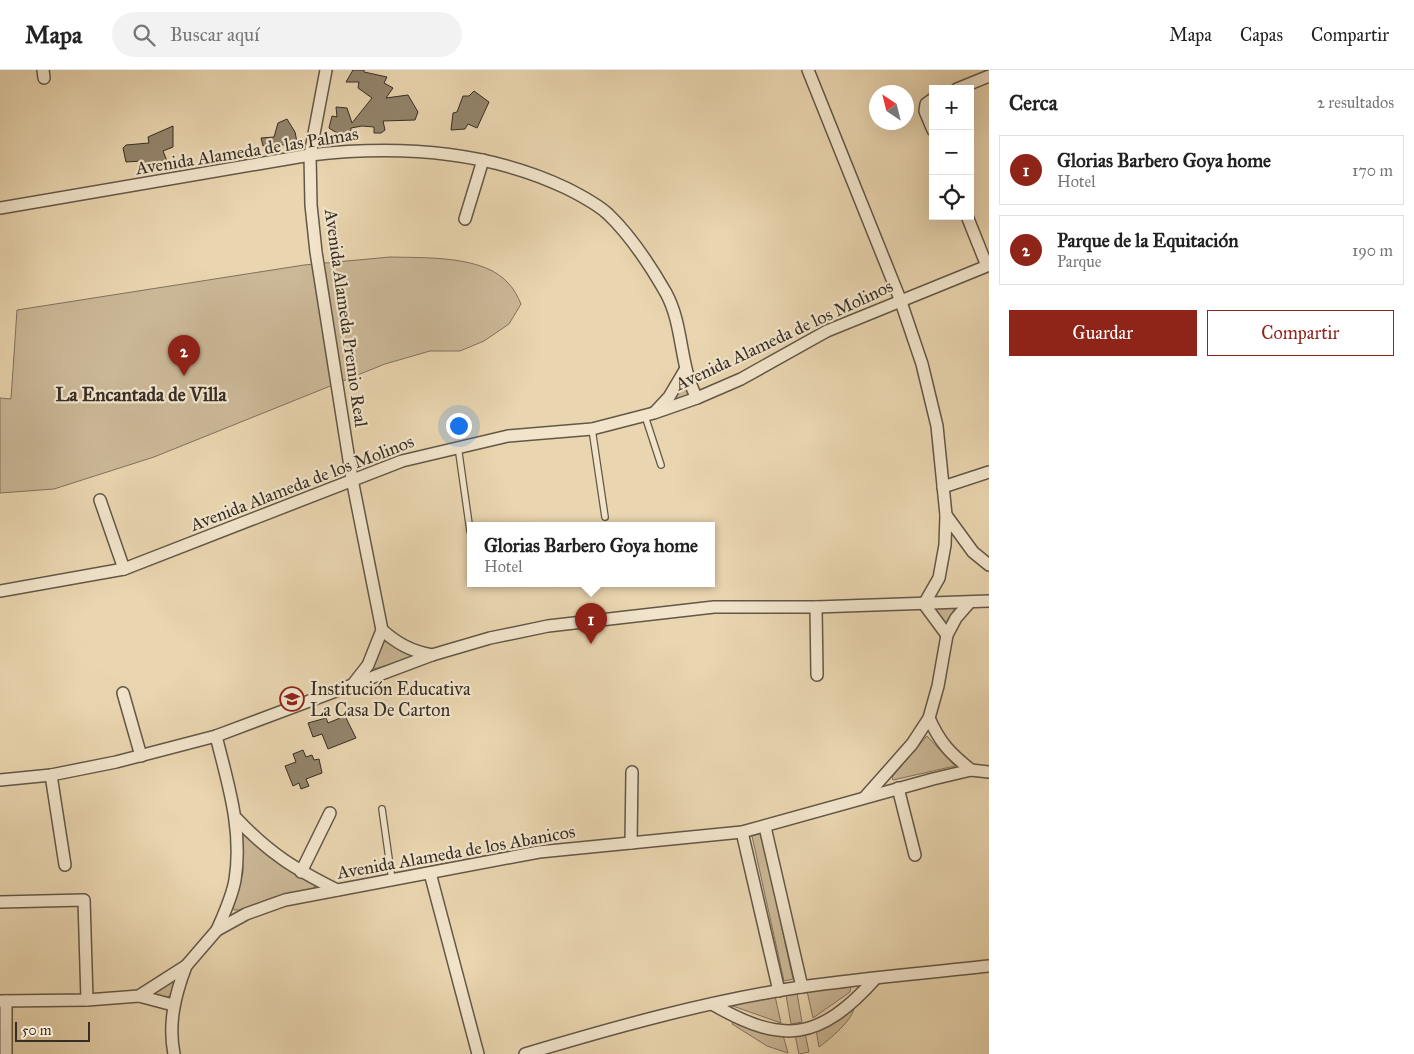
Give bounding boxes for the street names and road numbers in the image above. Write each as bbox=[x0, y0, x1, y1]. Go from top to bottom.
street label: Avenida Alameda de las Palmas bbox=[133, 123, 360, 180]
street label: Avenida Alameda Premio Real bbox=[320, 207, 372, 429]
street label: Avenida Alameda de los Molinos bbox=[671, 275, 896, 396]
street label: Avenida Alameda de los Molinos bbox=[186, 430, 417, 536]
street label: Avenida Alameda de los Abanicos bbox=[334, 820, 577, 884]

